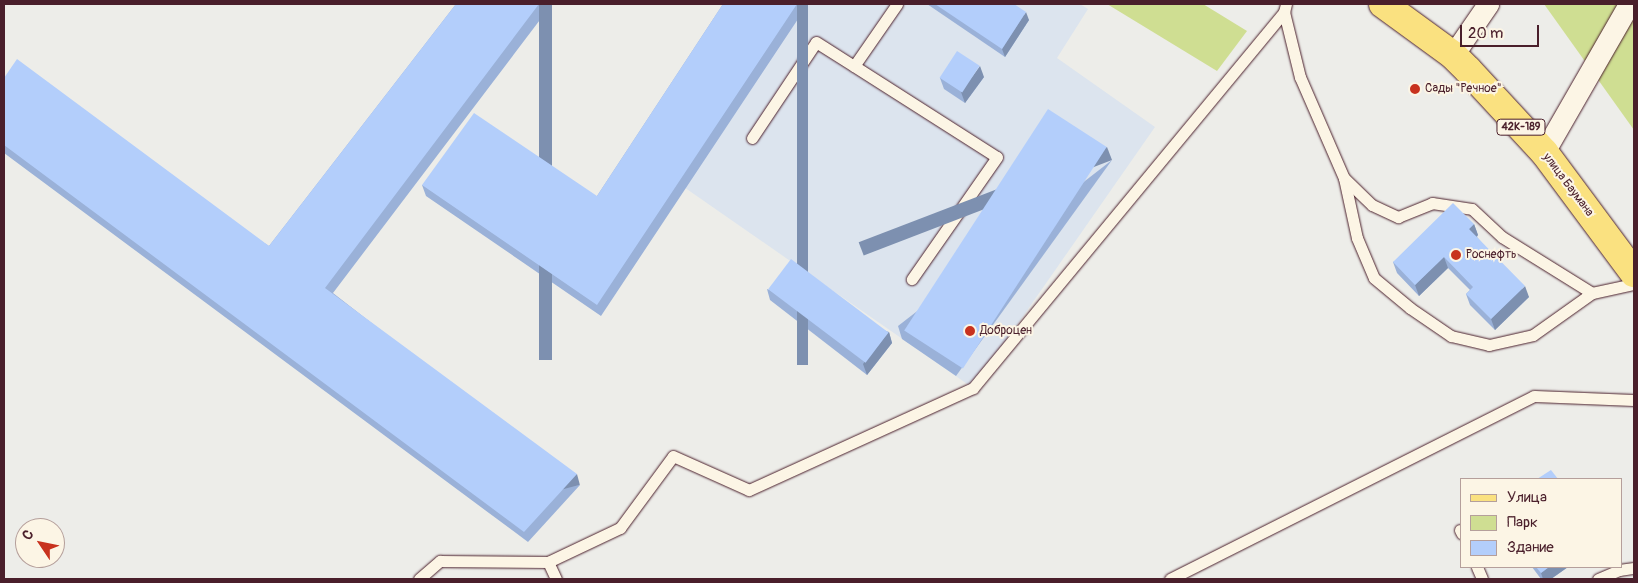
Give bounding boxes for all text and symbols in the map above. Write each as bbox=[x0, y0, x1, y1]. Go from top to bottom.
scale bar bbox=[1463, 15, 1542, 47]
text: 20 m bbox=[1468, 24, 1503, 43]
place label: Сады "Речное" bbox=[1425, 82, 1502, 96]
marker: Сады "Речное" bbox=[1409, 83, 1421, 95]
road number: 42К-189 bbox=[1496, 118, 1546, 136]
street label: улица Баумана bbox=[1540, 151, 1596, 219]
place label: Роснефть bbox=[1466, 248, 1516, 262]
marker: Роснефть bbox=[1450, 249, 1462, 261]
place label: Доброцен bbox=[980, 324, 1032, 338]
marker: Доброцен bbox=[964, 325, 976, 337]
legend bbox=[1460, 478, 1623, 568]
text: Улица bbox=[1507, 488, 1547, 507]
text: Парк bbox=[1507, 513, 1538, 532]
north arrow bbox=[15, 518, 65, 568]
text: С bbox=[19, 527, 37, 543]
text: Здание bbox=[1507, 538, 1554, 557]

